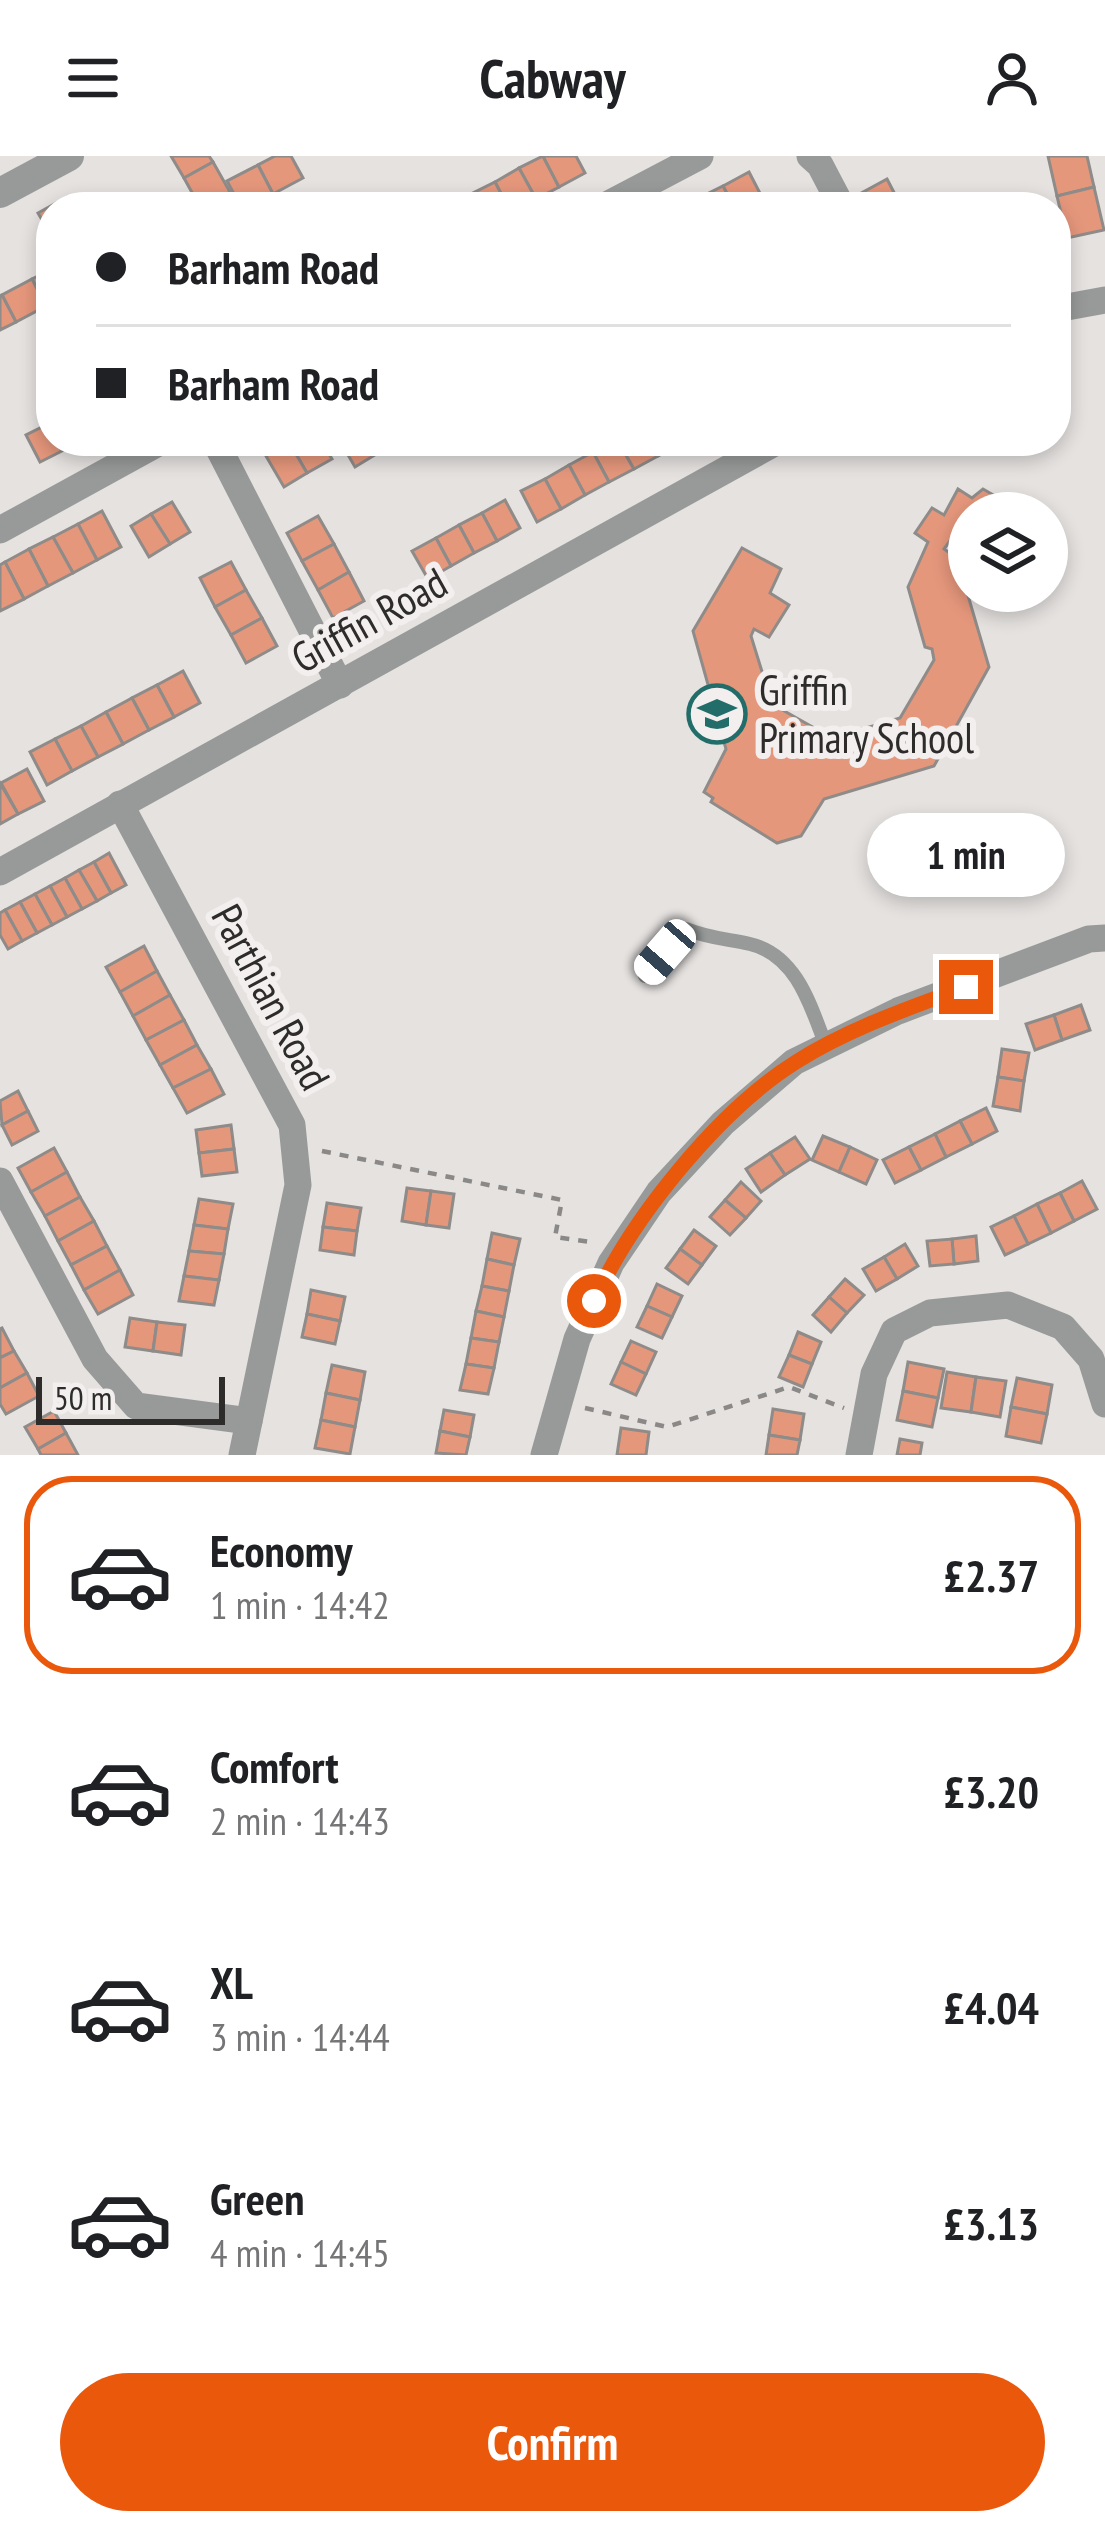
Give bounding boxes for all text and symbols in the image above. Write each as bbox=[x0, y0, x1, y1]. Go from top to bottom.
text: Cabway bbox=[479, 43, 626, 113]
icon: menu bbox=[60, 45, 126, 111]
icon: person bbox=[979, 45, 1045, 111]
text: Barham Road bbox=[168, 238, 379, 296]
text: Barham Road bbox=[168, 354, 379, 412]
map controls bbox=[948, 492, 1068, 612]
button: layers bbox=[948, 492, 1068, 612]
street label: Griffin Road bbox=[281, 554, 456, 685]
place label: Griffin Primary School bbox=[759, 662, 974, 765]
school or university icon: Griffin Primary School bbox=[686, 683, 748, 745]
callout: 1 min bbox=[867, 813, 1065, 897]
text: 1 min bbox=[927, 829, 1005, 880]
street label: Parthian Road bbox=[200, 895, 343, 1099]
car bbox=[628, 913, 702, 991]
route end bbox=[939, 960, 993, 1014]
route start bbox=[567, 1274, 621, 1328]
scale bar bbox=[36, 1371, 225, 1424]
text: 50 m bbox=[54, 1376, 112, 1419]
icon: car bbox=[66, 1521, 174, 1629]
text: Economy bbox=[210, 1521, 353, 1579]
text: £2.37 bbox=[943, 1546, 1039, 1604]
text: 1 min · 14:42 bbox=[210, 1579, 390, 1630]
icon: car bbox=[66, 1737, 174, 1845]
text: Comfort bbox=[210, 1737, 339, 1795]
text: £3.20 bbox=[943, 1762, 1039, 1820]
text: 2 min · 14:43 bbox=[210, 1795, 390, 1846]
icon: car bbox=[66, 1953, 174, 2061]
text: XL bbox=[210, 1953, 253, 2011]
text: £4.04 bbox=[943, 1978, 1039, 2036]
text: 3 min · 14:44 bbox=[210, 2011, 390, 2062]
icon: car bbox=[66, 2169, 174, 2277]
text: Green bbox=[210, 2169, 305, 2227]
text: £3.13 bbox=[943, 2194, 1039, 2252]
text: 4 min · 14:45 bbox=[210, 2227, 390, 2278]
button: Confirm bbox=[60, 2373, 1045, 2511]

